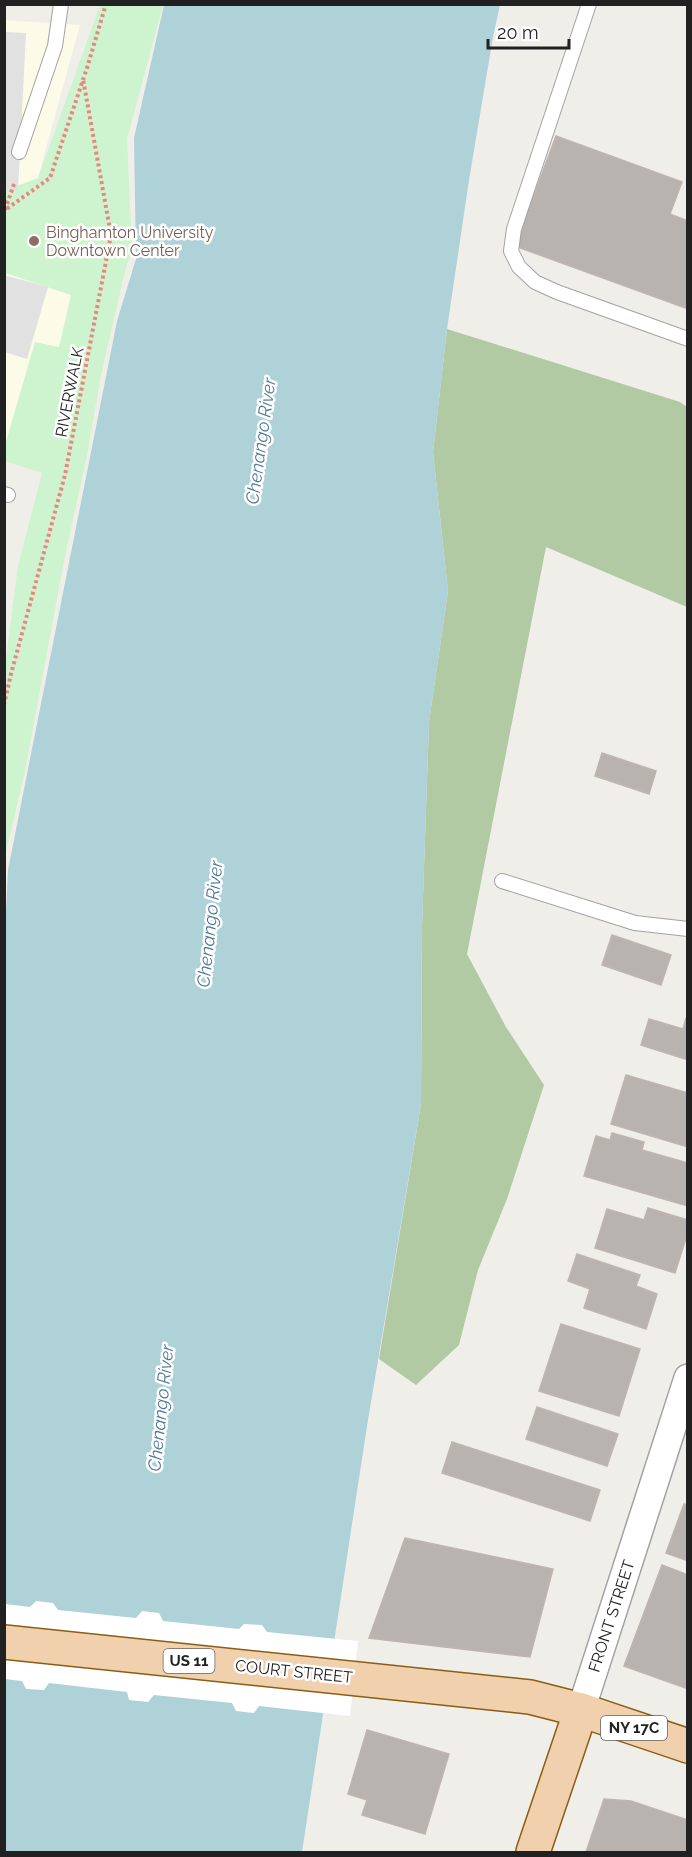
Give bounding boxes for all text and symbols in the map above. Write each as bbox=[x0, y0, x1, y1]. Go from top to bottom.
scale bar bbox=[488, 12, 569, 50]
text: 20 m bbox=[497, 22, 539, 43]
place label: Binghamton University Downtown Center bbox=[46, 223, 214, 260]
marker: Binghamton University Downtown Center bbox=[27, 234, 41, 248]
street label: RIVERWALK bbox=[51, 345, 88, 439]
water label: Chenango River bbox=[241, 376, 280, 505]
water label: Chenango River bbox=[192, 859, 227, 988]
water label: Chenango River bbox=[143, 1343, 178, 1472]
street label: FRONT STREET bbox=[584, 1557, 639, 1675]
road number: US 11 bbox=[164, 1649, 214, 1673]
street label: COURT STREET bbox=[234, 1656, 354, 1687]
road number: NY 17C bbox=[601, 1716, 667, 1740]

